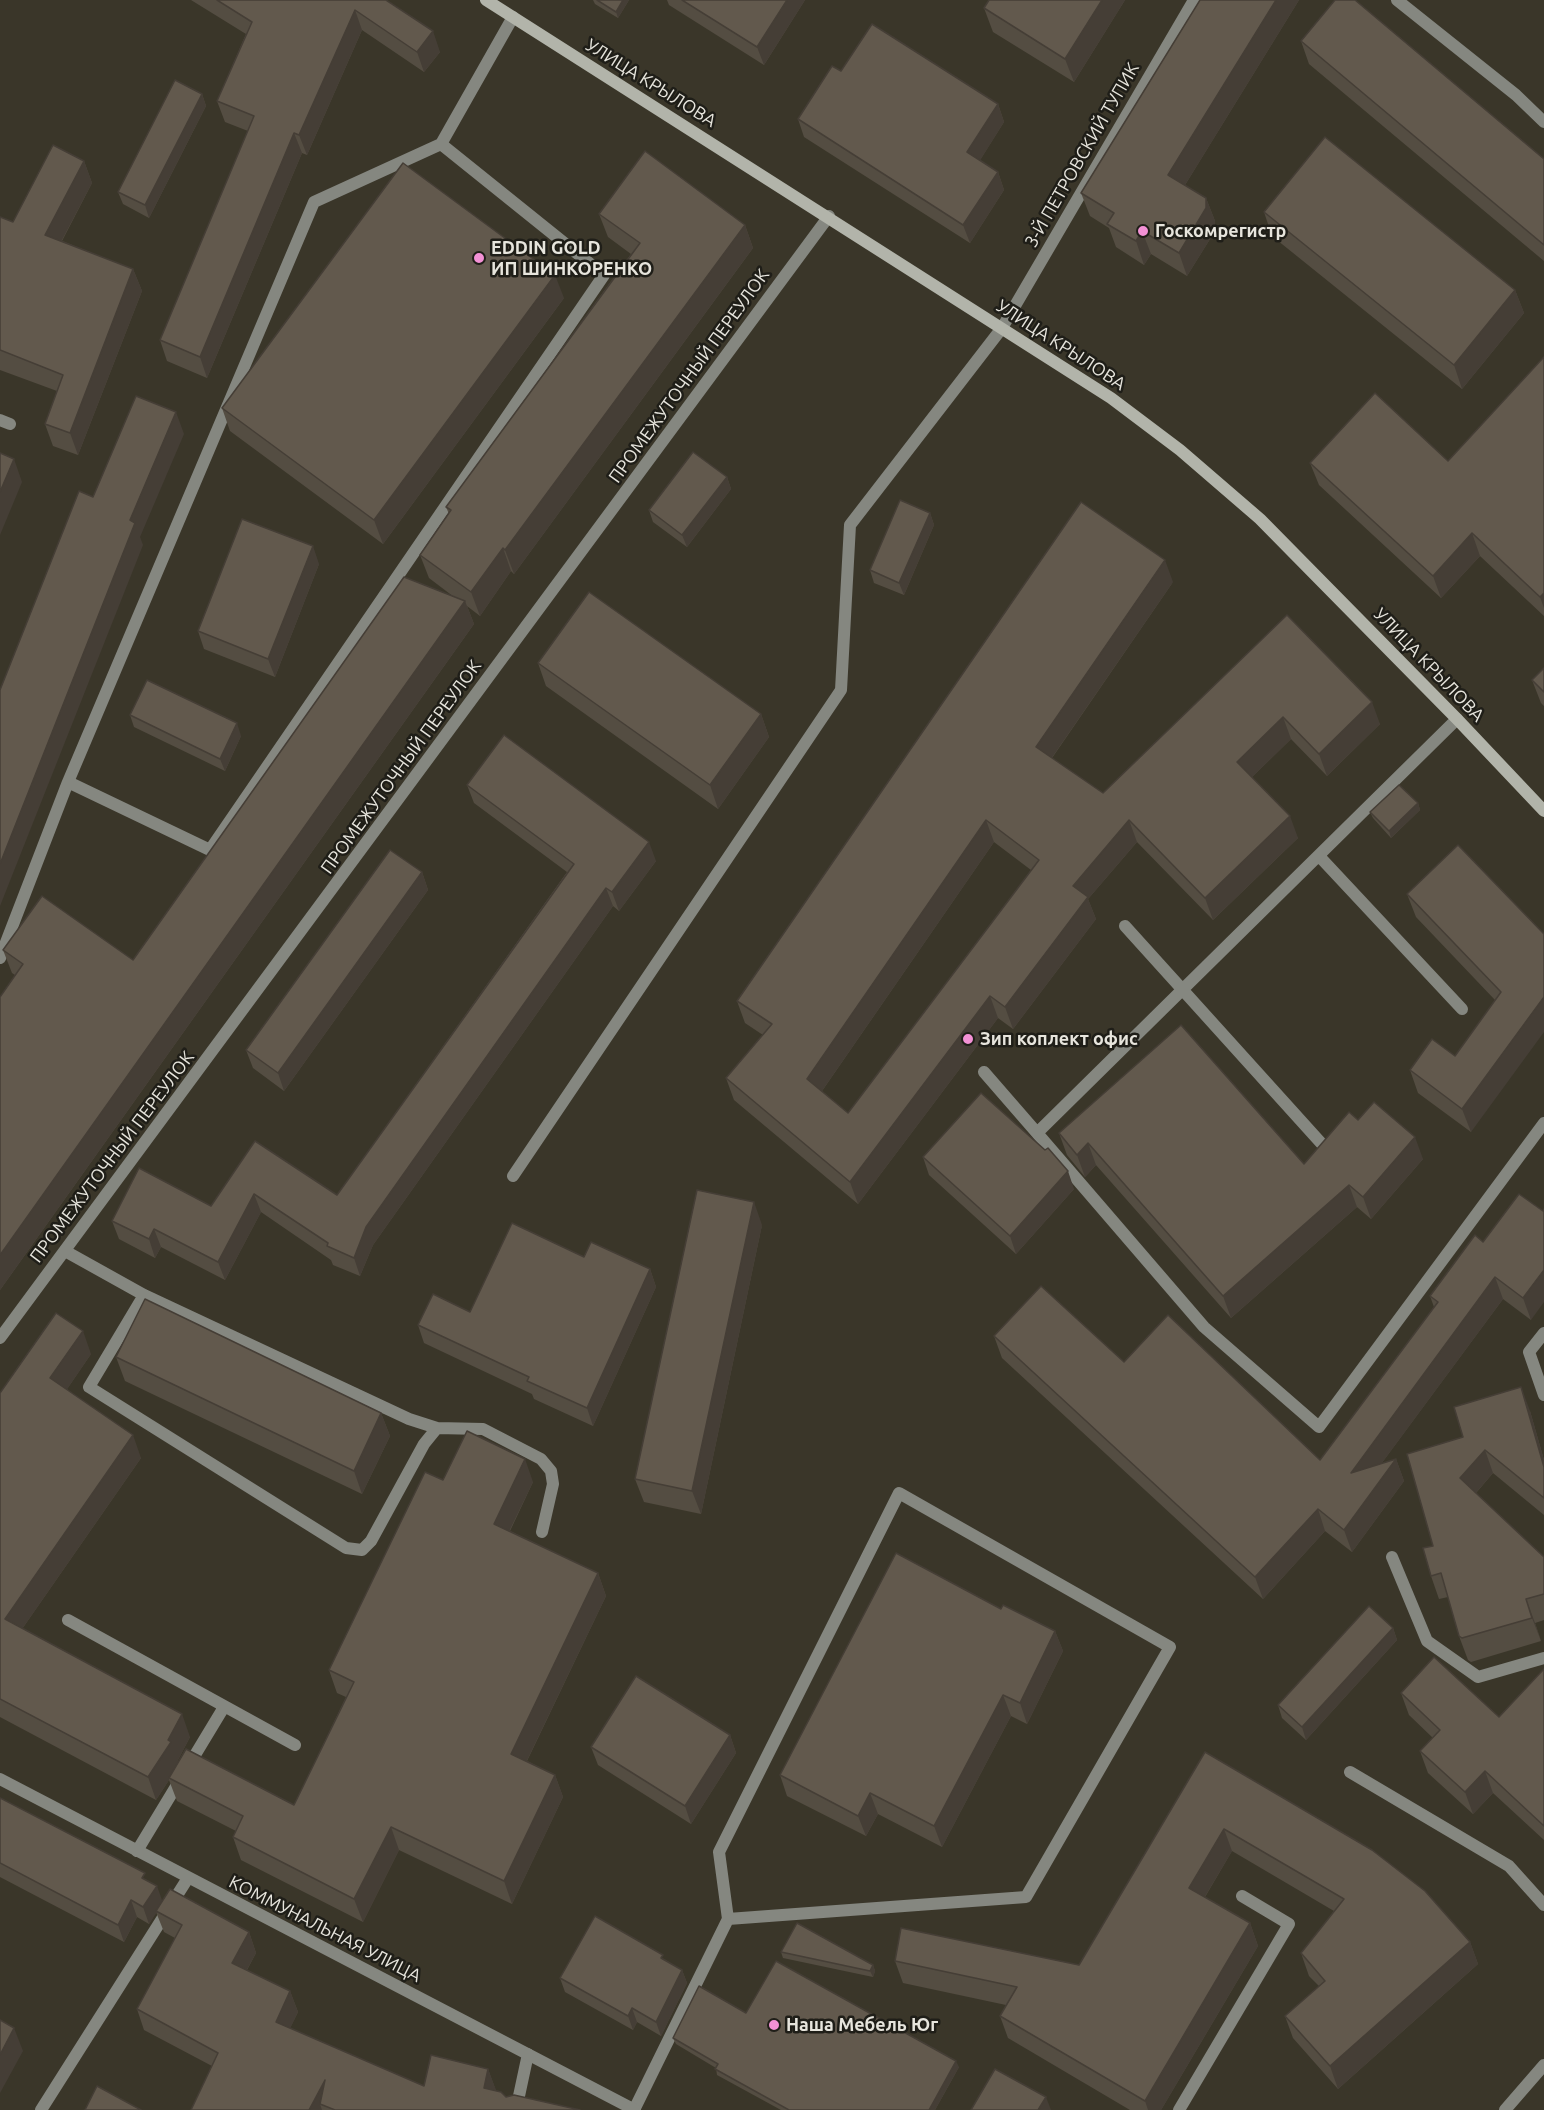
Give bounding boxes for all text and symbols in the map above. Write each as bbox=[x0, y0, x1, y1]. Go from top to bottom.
street label: УЛИЦА КРЫЛОВА bbox=[582, 34, 720, 132]
street label: 3-Й ПЕТРОВСКИЙ ТУПИК bbox=[1020, 59, 1144, 251]
place label: Госкомрегистр bbox=[1155, 220, 1286, 242]
marker: Госкомрегистр bbox=[1136, 224, 1150, 238]
place label: EDDIN GOLD ИП ШИНКОРЕНКО bbox=[491, 237, 652, 280]
marker: EDDIN GOLD ИП ШИНКОРЕНКО bbox=[472, 251, 486, 265]
street label: ПРОМЕЖУТОЧНЫЙ ПЕРЕУЛОК bbox=[604, 265, 774, 487]
street label: УЛИЦА КРЫЛОВА bbox=[992, 295, 1130, 395]
street label: УЛИЦА КРЫЛОВА bbox=[1369, 604, 1489, 726]
street label: ПРОМЕЖУТОЧНЫЙ ПЕРЕУЛОК bbox=[316, 656, 486, 878]
place label: Зип коплект офис bbox=[980, 1028, 1138, 1050]
marker: Зип коплект офис bbox=[961, 1032, 975, 1046]
street label: ПРОМЕЖУТОЧНЫЙ ПЕРЕУЛОК bbox=[25, 1047, 199, 1267]
street label: КОММУНАЛЬНАЯ УЛИЦА bbox=[225, 1871, 425, 1987]
place label: Наша Мебель Юг bbox=[786, 2014, 938, 2036]
marker: Наша Мебель Юг bbox=[767, 2018, 781, 2032]

